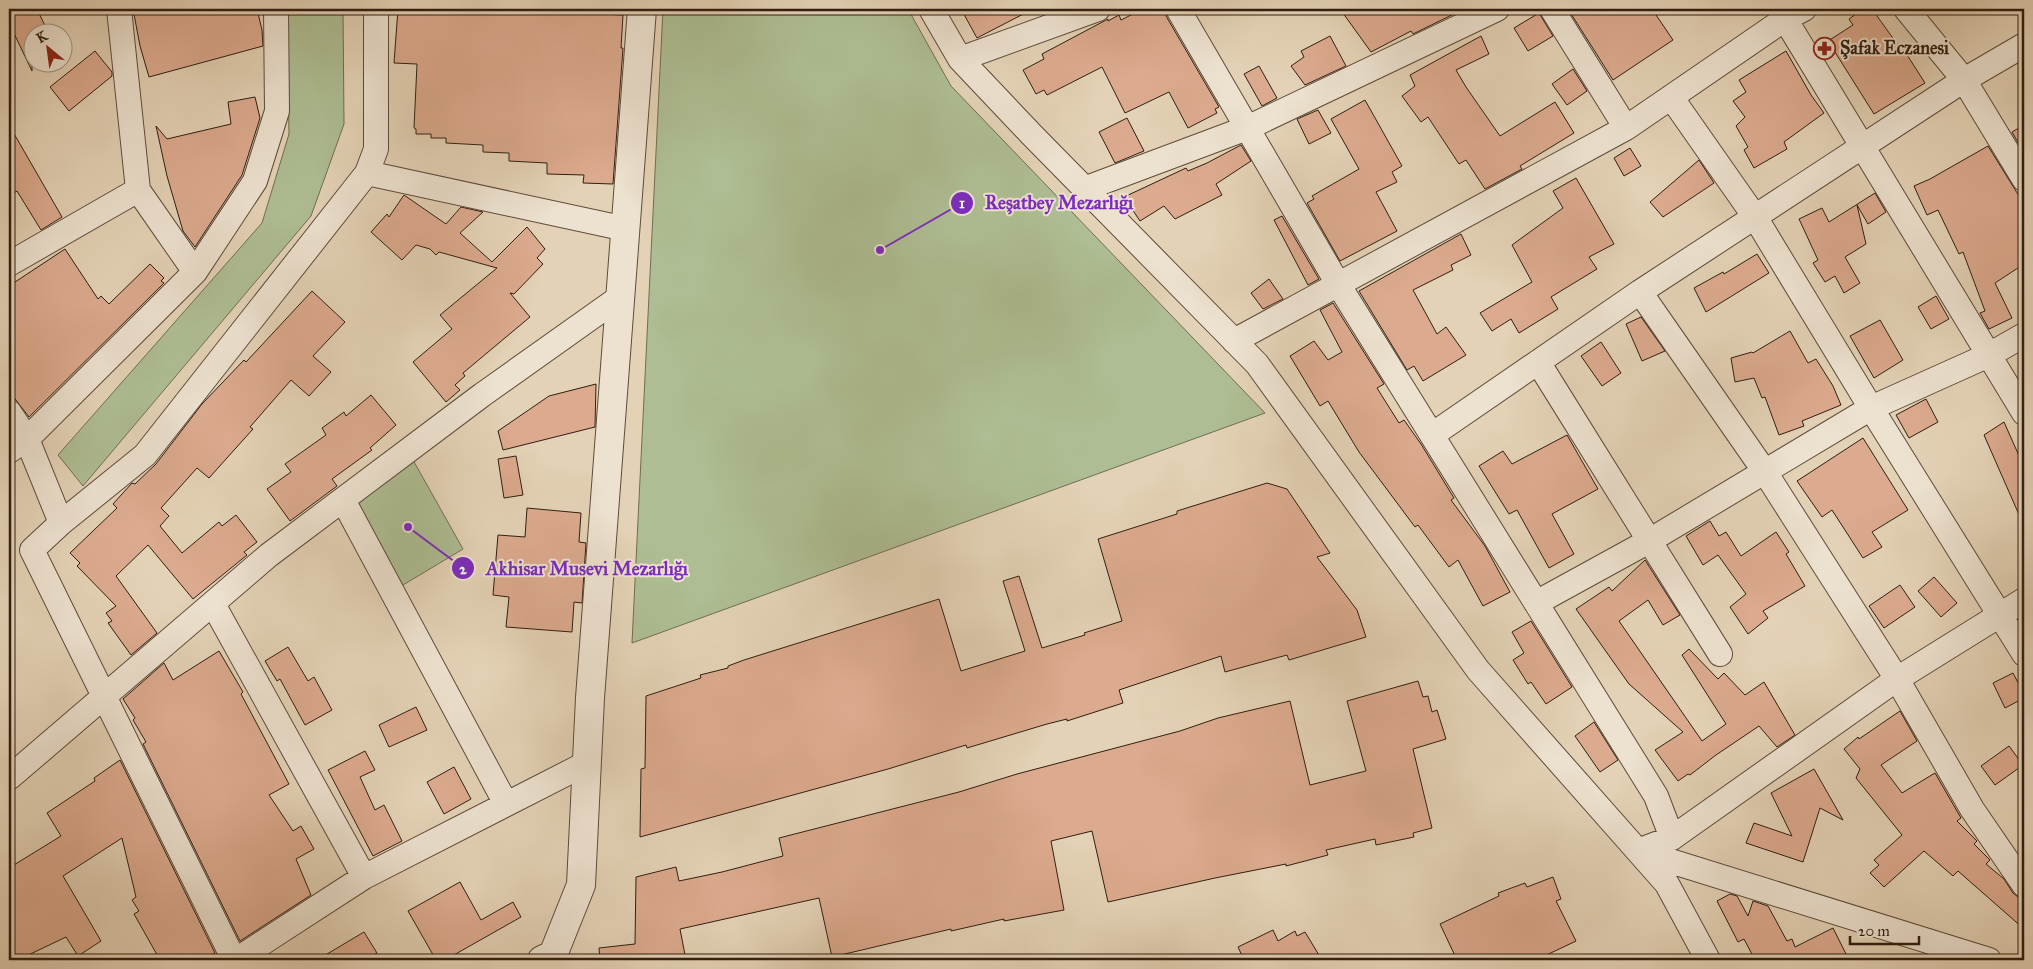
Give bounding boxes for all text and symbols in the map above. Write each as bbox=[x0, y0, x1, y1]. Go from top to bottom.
north arrow bbox=[22, 22, 72, 72]
text: K bbox=[33, 27, 51, 47]
pharmacy icon: Şafak Eczanesi bbox=[1812, 36, 1836, 60]
place label: Şafak Eczanesi bbox=[1840, 37, 1950, 60]
callout: Reşatbey Mezarlığı bbox=[949, 186, 1143, 220]
text: Reşatbey Mezarlığı bbox=[985, 191, 1134, 215]
text: 1 bbox=[959, 194, 965, 212]
callout: Akhisar Musevi Mezarlığı bbox=[451, 551, 698, 585]
text: Akhisar Musevi Mezarlığı bbox=[484, 557, 689, 581]
text: 2 bbox=[459, 560, 467, 578]
scale bar bbox=[1850, 914, 1919, 946]
text: 20 m bbox=[1858, 922, 1890, 940]

